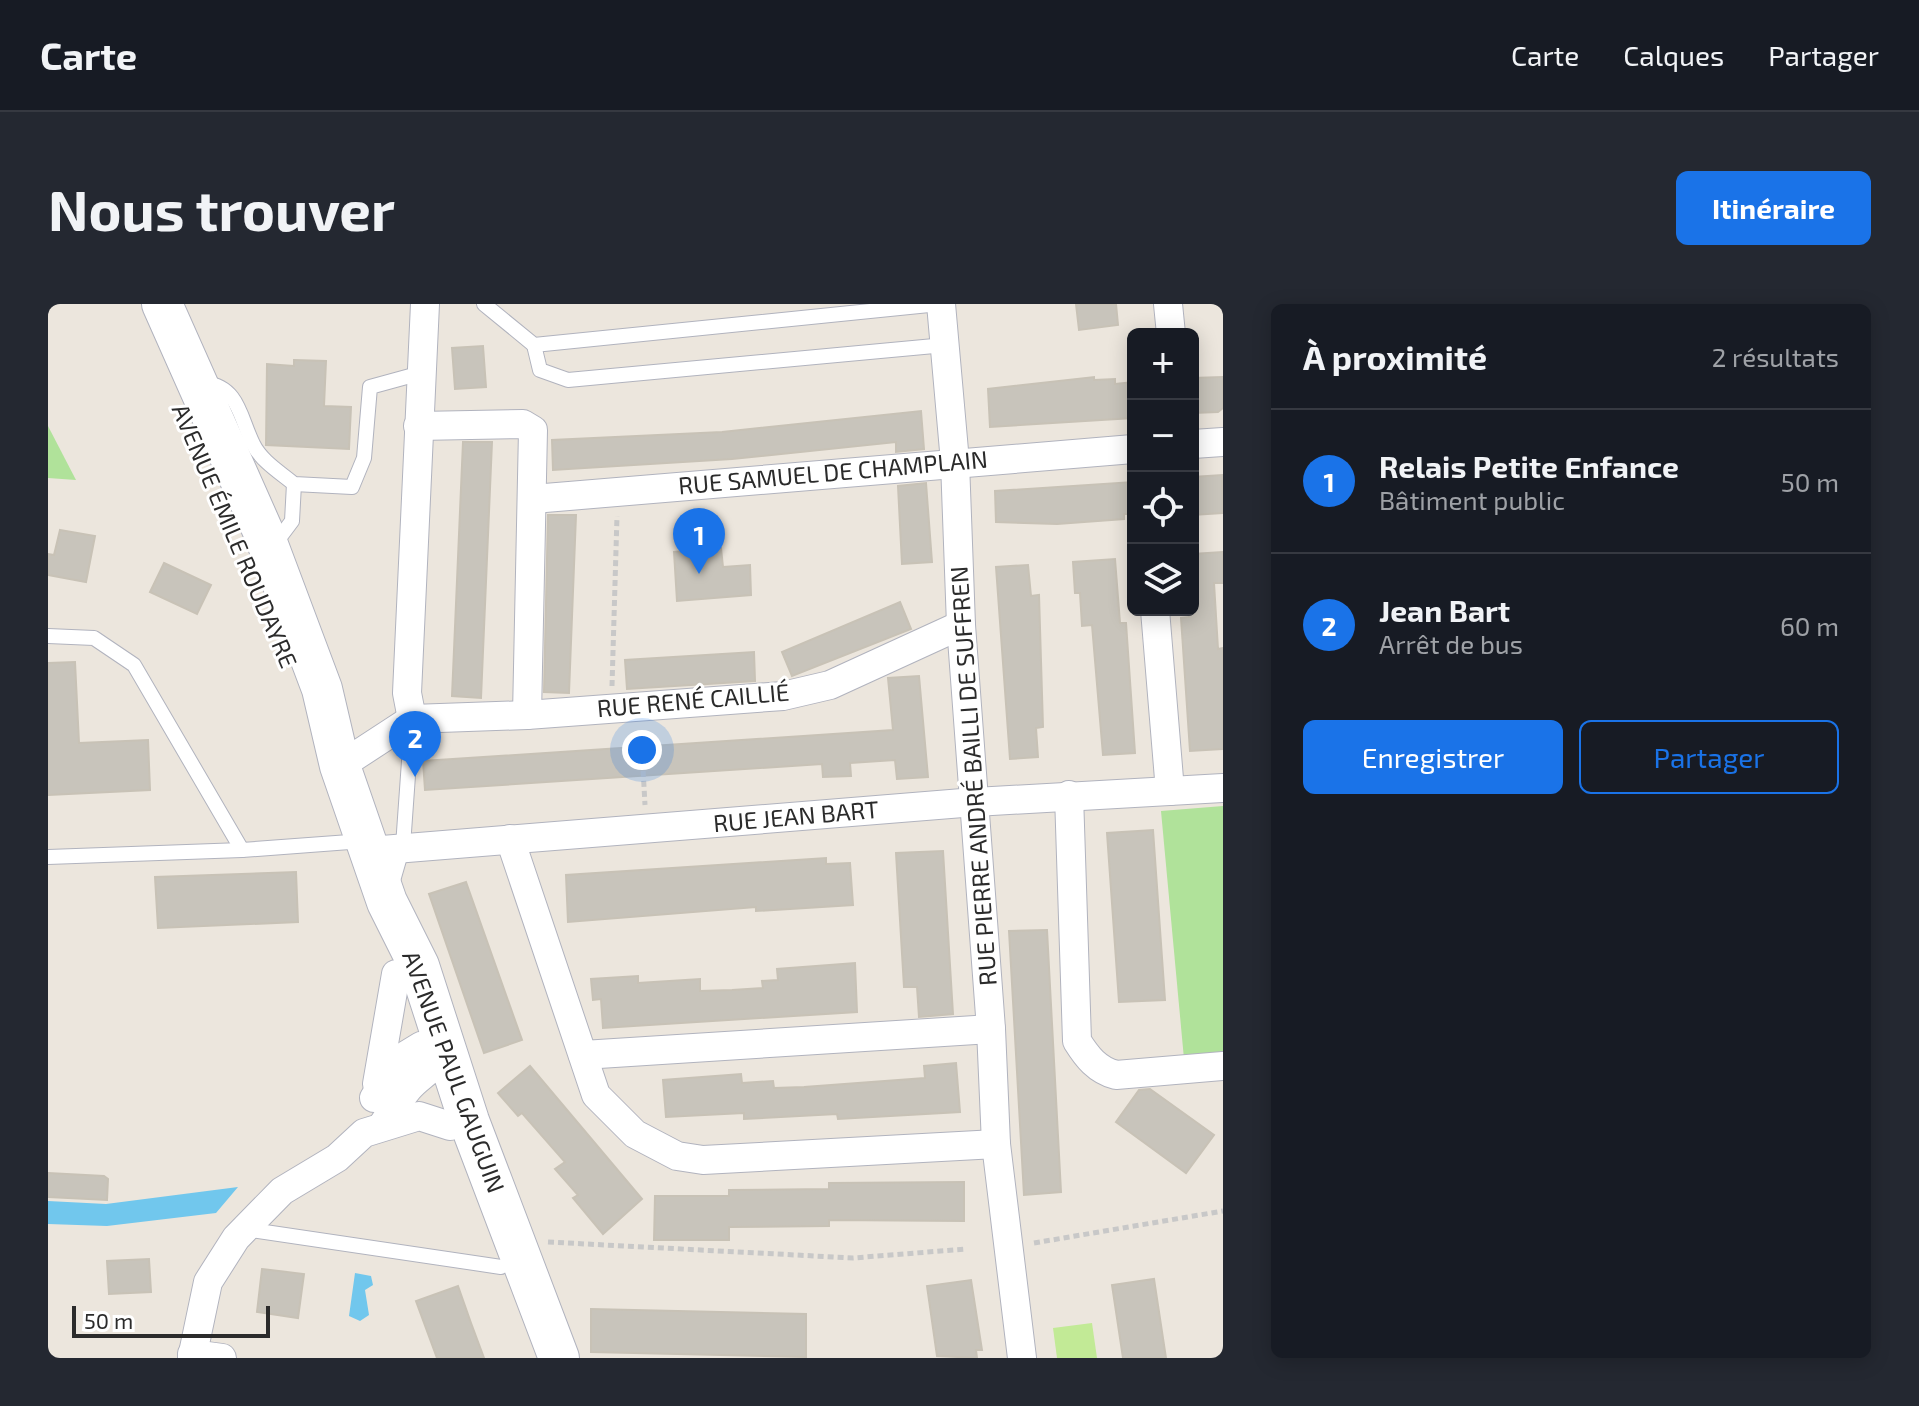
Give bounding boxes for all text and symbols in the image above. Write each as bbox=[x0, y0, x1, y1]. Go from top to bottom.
text: Carte bbox=[40, 32, 137, 78]
text: Carte bbox=[1511, 38, 1579, 72]
text: Calques bbox=[1623, 38, 1724, 72]
text: Partager bbox=[1768, 38, 1879, 72]
button: Itinéraire bbox=[1676, 171, 1871, 245]
text: Nous trouver bbox=[48, 175, 395, 242]
map controls bbox=[1127, 328, 1199, 616]
button: + bbox=[1127, 328, 1199, 400]
text: À proximité bbox=[1303, 336, 1487, 377]
text: 2 résultats bbox=[1712, 341, 1839, 372]
street label: AVENUE ÉMILE ROUDAYRE bbox=[167, 399, 304, 672]
button: − bbox=[1127, 400, 1199, 472]
street label: RUE SAMUEL DE CHAMPLAIN bbox=[677, 444, 989, 499]
text: Relais Petite Enfance bbox=[1379, 448, 1679, 484]
text: 1 bbox=[1323, 466, 1335, 497]
text: 50 m bbox=[1781, 466, 1839, 497]
button: locate bbox=[1127, 472, 1199, 544]
text: Bâtiment public bbox=[1379, 484, 1565, 515]
pin: 1 bbox=[673, 508, 725, 574]
button: layers bbox=[1127, 544, 1199, 616]
street label: RUE PIERRE ANDRÉ BAILLI DE SUFFREN bbox=[943, 565, 1002, 987]
text: Jean Bart bbox=[1379, 592, 1510, 628]
text: 2 bbox=[1321, 610, 1337, 641]
text: 60 m bbox=[1780, 610, 1839, 641]
text: Arrêt de bus bbox=[1379, 628, 1523, 659]
street label: RUE RENÉ CAILLIÉ bbox=[596, 677, 790, 722]
pin: 2 bbox=[389, 711, 441, 777]
button: Enregistrer bbox=[1303, 720, 1563, 794]
button: Partager bbox=[1579, 720, 1839, 794]
your location bbox=[622, 730, 662, 770]
street label: RUE JEAN BART bbox=[712, 794, 880, 837]
street label: AVENUE PAUL GAUGUIN bbox=[397, 947, 512, 1196]
scale bar bbox=[72, 1302, 270, 1338]
text: 50 m bbox=[84, 1307, 133, 1333]

